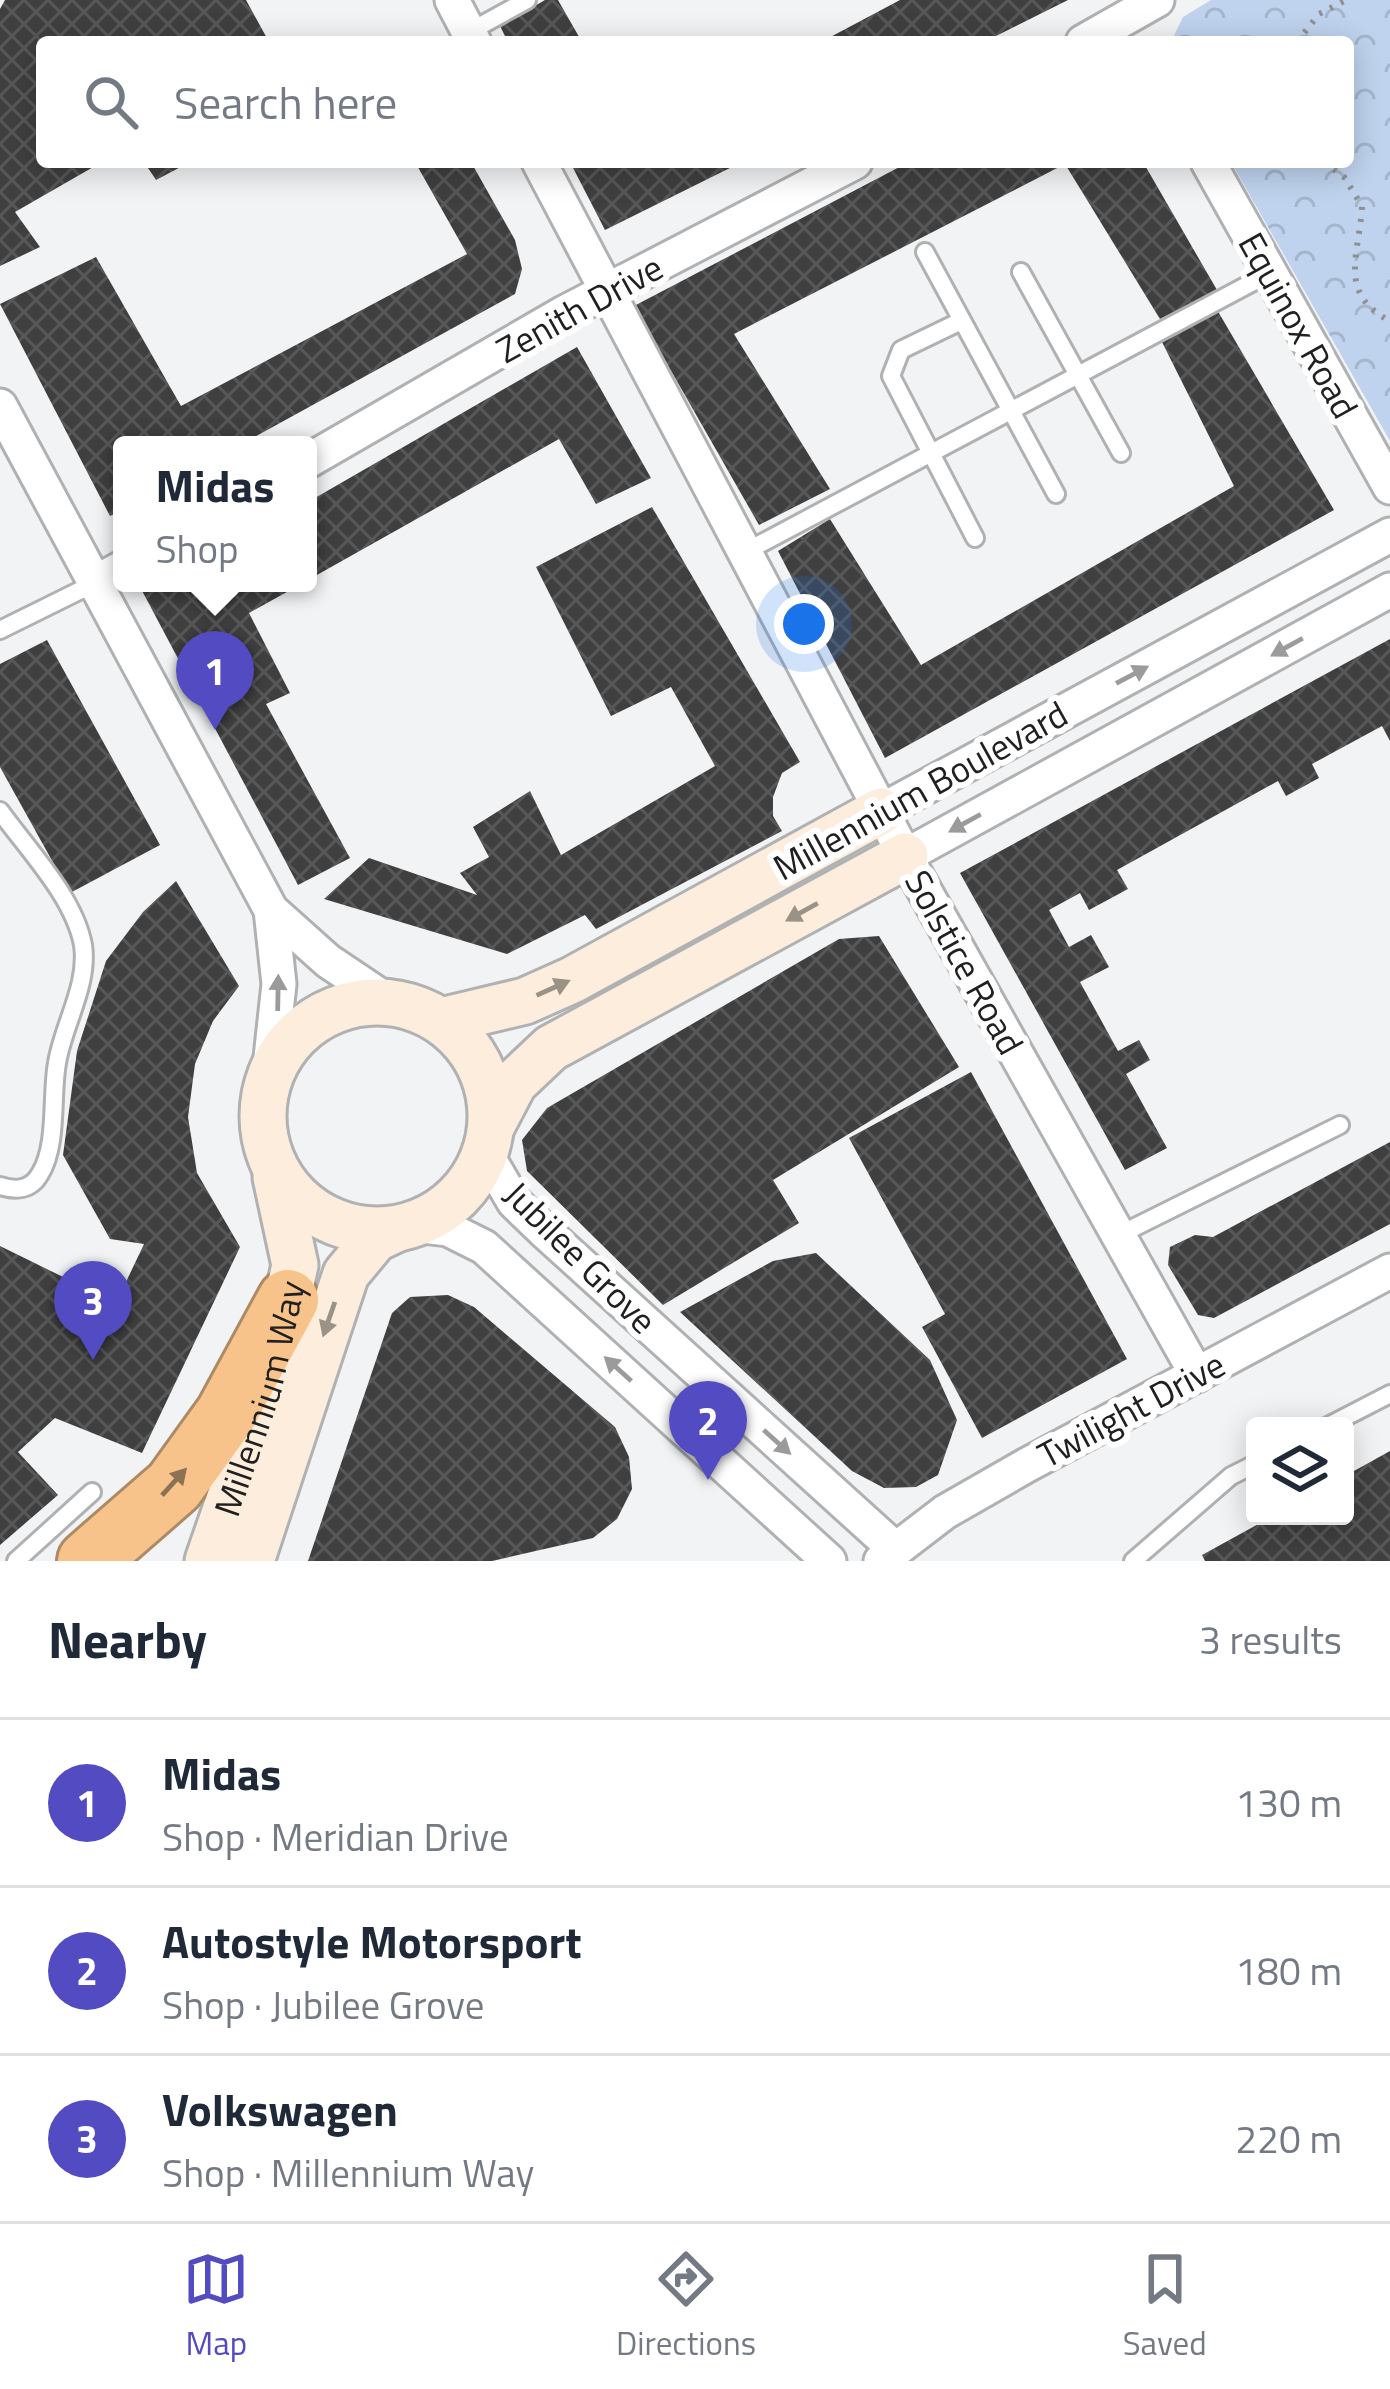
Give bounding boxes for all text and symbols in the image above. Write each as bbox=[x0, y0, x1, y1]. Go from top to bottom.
search box bbox=[36, 36, 1354, 168]
text: Search here bbox=[174, 68, 397, 136]
icon: search bbox=[78, 69, 144, 135]
street label: Equinox Road bbox=[1225, 222, 1373, 428]
street label: Zenith Drive bbox=[486, 240, 672, 376]
popup bbox=[113, 436, 317, 592]
text: Midas bbox=[155, 451, 275, 519]
text: Shop bbox=[155, 519, 239, 578]
your location bbox=[774, 594, 834, 654]
pin: 1 bbox=[176, 631, 254, 730]
one-way arrow bbox=[1271, 635, 1304, 656]
one-way arrow bbox=[1114, 665, 1149, 686]
street label: Millennium Boulevard bbox=[763, 686, 1077, 894]
one-way arrow bbox=[948, 812, 983, 833]
street label: Solstice Road bbox=[892, 860, 1038, 1064]
one-way arrow bbox=[785, 901, 819, 922]
one-way arrow bbox=[269, 973, 288, 1011]
one-way arrow bbox=[535, 978, 570, 998]
street label: Jubilee Grove bbox=[492, 1168, 670, 1346]
pin: 3 bbox=[54, 1261, 132, 1360]
street label: Millennium Way bbox=[198, 1275, 318, 1523]
one-way arrow bbox=[318, 1301, 337, 1338]
street label: Twilight Drive bbox=[1028, 1337, 1234, 1481]
one-way arrow bbox=[604, 1356, 633, 1383]
pin: 2 bbox=[669, 1381, 747, 1480]
map controls bbox=[1246, 1417, 1354, 1525]
button: layers bbox=[1246, 1417, 1354, 1525]
one-way arrow bbox=[762, 1428, 791, 1455]
one-way arrow bbox=[160, 1468, 187, 1497]
text: Nearby bbox=[48, 1600, 207, 1678]
text: 3 results bbox=[1199, 1610, 1342, 1669]
text: Midas bbox=[162, 1739, 281, 1807]
text: 1 bbox=[76, 1773, 98, 1832]
text: 130 m bbox=[1235, 1773, 1342, 1832]
text: Shop · Meridian Drive bbox=[162, 1807, 509, 1866]
text: Autostyle Motorsport bbox=[162, 1907, 582, 1975]
text: 2 bbox=[76, 1941, 98, 2000]
text: 180 m bbox=[1235, 1941, 1342, 2000]
text: Shop · Jubilee Grove bbox=[162, 1975, 484, 2034]
text: Volkswagen bbox=[162, 2075, 398, 2143]
text: 3 bbox=[76, 2109, 98, 2168]
text: 220 m bbox=[1235, 2109, 1342, 2168]
text: Shop · Millennium Way bbox=[162, 2143, 534, 2202]
tab: Map bbox=[183, 2246, 249, 2368]
tab: Directions bbox=[616, 2246, 756, 2368]
tab: Saved bbox=[1123, 2246, 1207, 2368]

